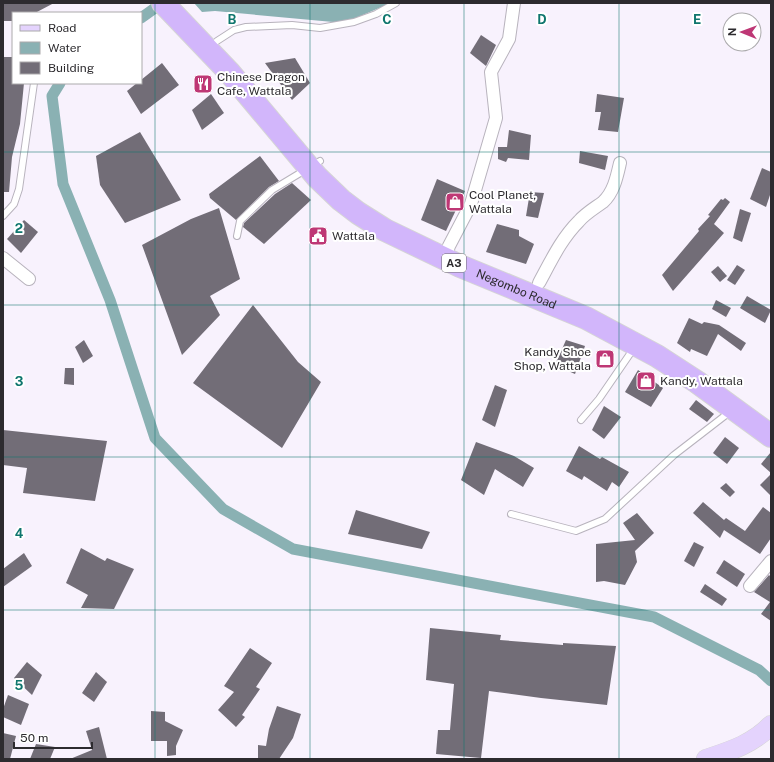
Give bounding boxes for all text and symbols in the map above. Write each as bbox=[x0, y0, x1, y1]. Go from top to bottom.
legend bbox=[12, 12, 142, 84]
text: B bbox=[228, 12, 237, 27]
text: C bbox=[382, 12, 392, 27]
text: D bbox=[537, 12, 547, 27]
text: E bbox=[693, 12, 701, 27]
north arrow bbox=[722, 12, 762, 52]
text: Road bbox=[48, 21, 76, 35]
text: N bbox=[726, 27, 738, 36]
text: Water bbox=[48, 41, 82, 55]
text: Building bbox=[48, 61, 94, 75]
place label: Chinese Dragon Cafe, Wattala bbox=[217, 70, 305, 98]
restaurant icon: Chinese Dragon Cafe, Wattala bbox=[192, 73, 214, 95]
place label: Cool Planet, Wattala bbox=[469, 188, 536, 216]
shop icon: Cool Planet, Wattala bbox=[444, 191, 466, 213]
text: 2 bbox=[15, 221, 23, 236]
public building icon: Wattala bbox=[307, 225, 329, 247]
place label: Wattala bbox=[332, 229, 375, 243]
road number: A3 bbox=[442, 254, 466, 272]
street label: Negombo Road bbox=[474, 266, 558, 312]
place label: Kandy Shoe Shop, Wattala bbox=[514, 345, 591, 373]
shop icon: Kandy Shoe Shop, Wattala bbox=[594, 348, 616, 370]
shop icon: Kandy, Wattala bbox=[635, 370, 657, 392]
text: 3 bbox=[15, 374, 24, 389]
place label: Kandy, Wattala bbox=[660, 374, 743, 388]
text: 4 bbox=[15, 526, 24, 541]
text: 5 bbox=[15, 678, 24, 693]
scale bar bbox=[14, 724, 92, 750]
text: 50 m bbox=[20, 731, 48, 745]

